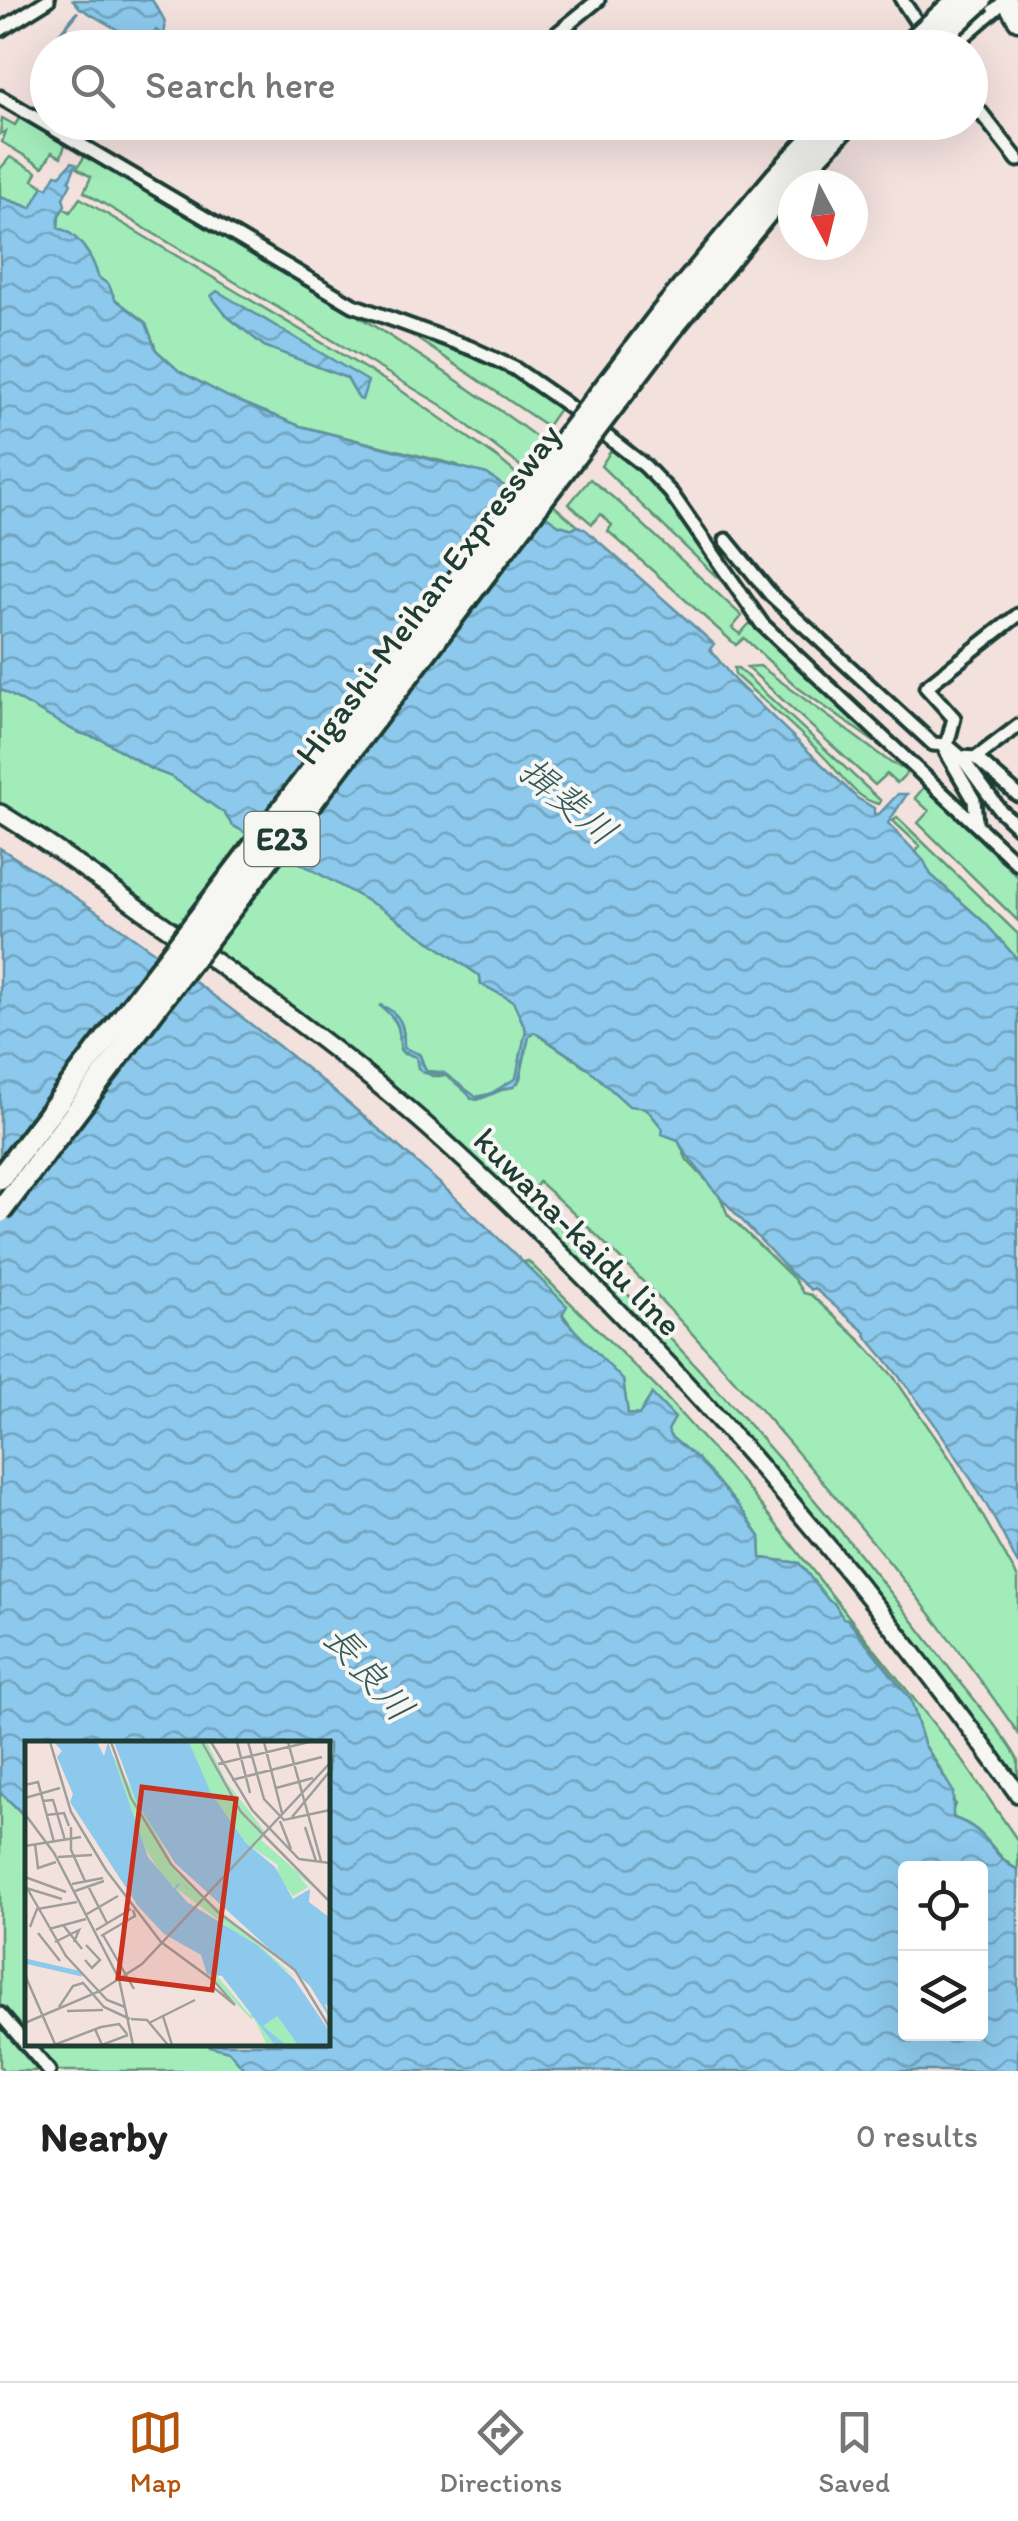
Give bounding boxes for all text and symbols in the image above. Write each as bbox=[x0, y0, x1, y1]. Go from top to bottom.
search box bbox=[30, 30, 988, 140]
icon: search bbox=[65, 58, 120, 113]
text: Search here bbox=[145, 62, 336, 108]
north arrow bbox=[778, 170, 868, 260]
street label: Higashi-Meihan Expressway bbox=[286, 415, 570, 773]
water label: 揖斐川 bbox=[510, 747, 626, 855]
road number: E23 bbox=[244, 812, 320, 866]
street label: kuwana-kaidu line bbox=[465, 1119, 691, 1345]
water label: 長良川 bbox=[314, 1615, 424, 1731]
inset map bbox=[25, 1741, 330, 2046]
map controls bbox=[898, 1861, 988, 2041]
button: locate bbox=[898, 1861, 988, 1951]
button: layers bbox=[898, 1951, 988, 2041]
text: Nearby bbox=[40, 2111, 167, 2162]
text: 0 results bbox=[856, 2117, 978, 2155]
tab: Map bbox=[128, 2405, 183, 2499]
tab: Directions bbox=[439, 2405, 562, 2499]
tab: Saved bbox=[818, 2405, 890, 2499]

